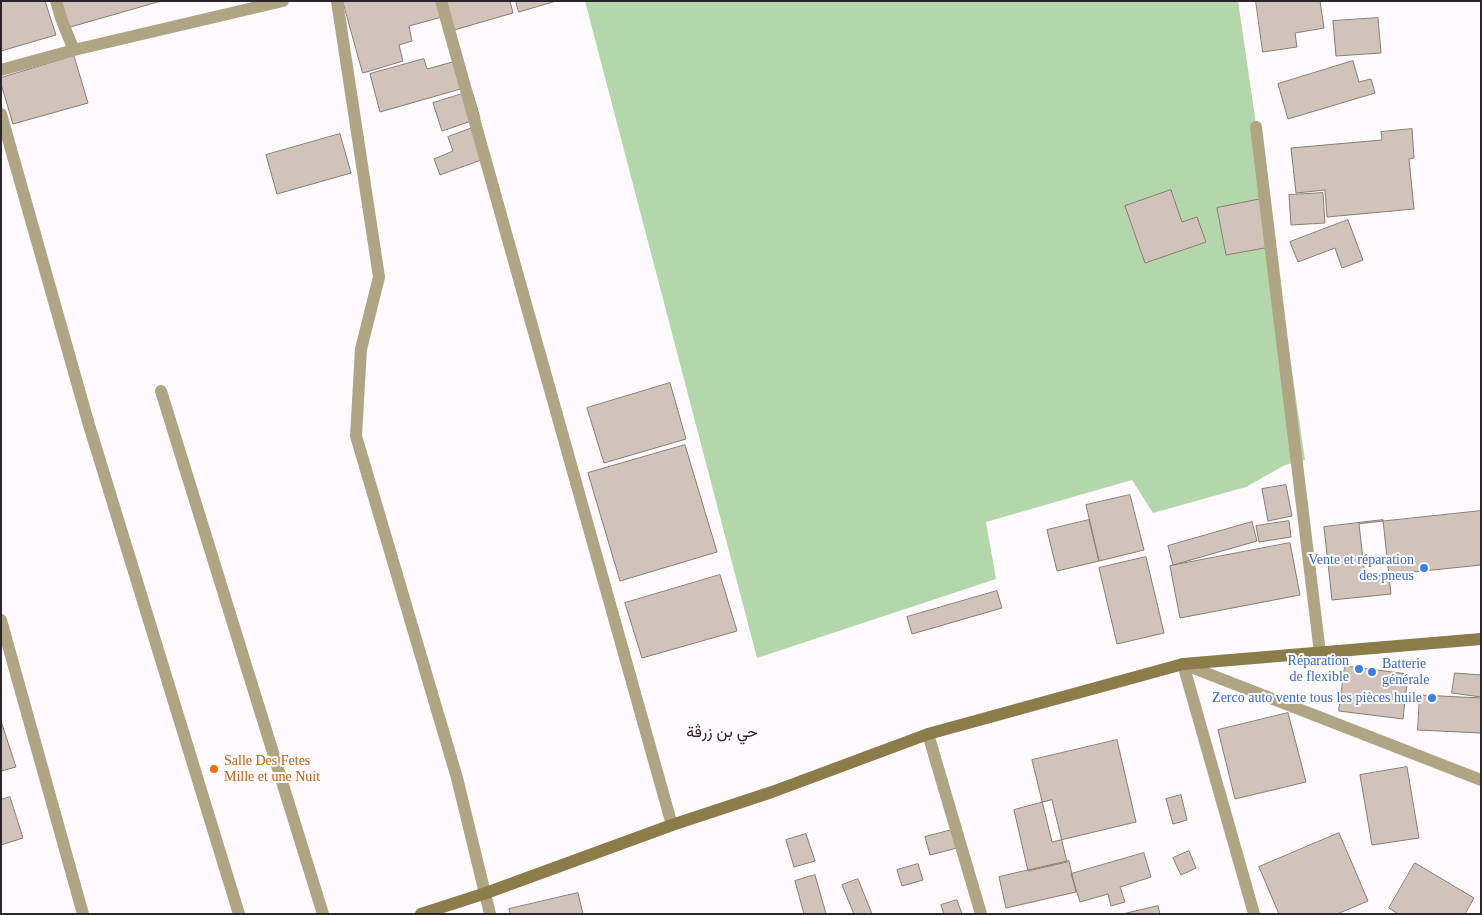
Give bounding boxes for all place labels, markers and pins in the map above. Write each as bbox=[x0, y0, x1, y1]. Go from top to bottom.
place label: Vente et réparation des pneus bbox=[1308, 552, 1414, 584]
marker: Vente et réparation des pneus bbox=[1418, 562, 1430, 574]
place label: Réparation de flexible bbox=[1288, 653, 1349, 686]
place label: Batterie générale bbox=[1382, 656, 1429, 689]
marker: Réparation de flexible bbox=[1353, 663, 1365, 675]
marker: Batterie générale bbox=[1366, 666, 1378, 678]
place label: Zerco auto vente tous les pièces huile bbox=[1212, 690, 1422, 706]
marker: Zerco auto vente tous les pièces huile bbox=[1426, 692, 1438, 704]
place label: Salle Des Fetes Mille et une Nuit bbox=[224, 753, 320, 786]
marker: Salle Des Fetes Mille et une Nuit bbox=[208, 763, 220, 775]

